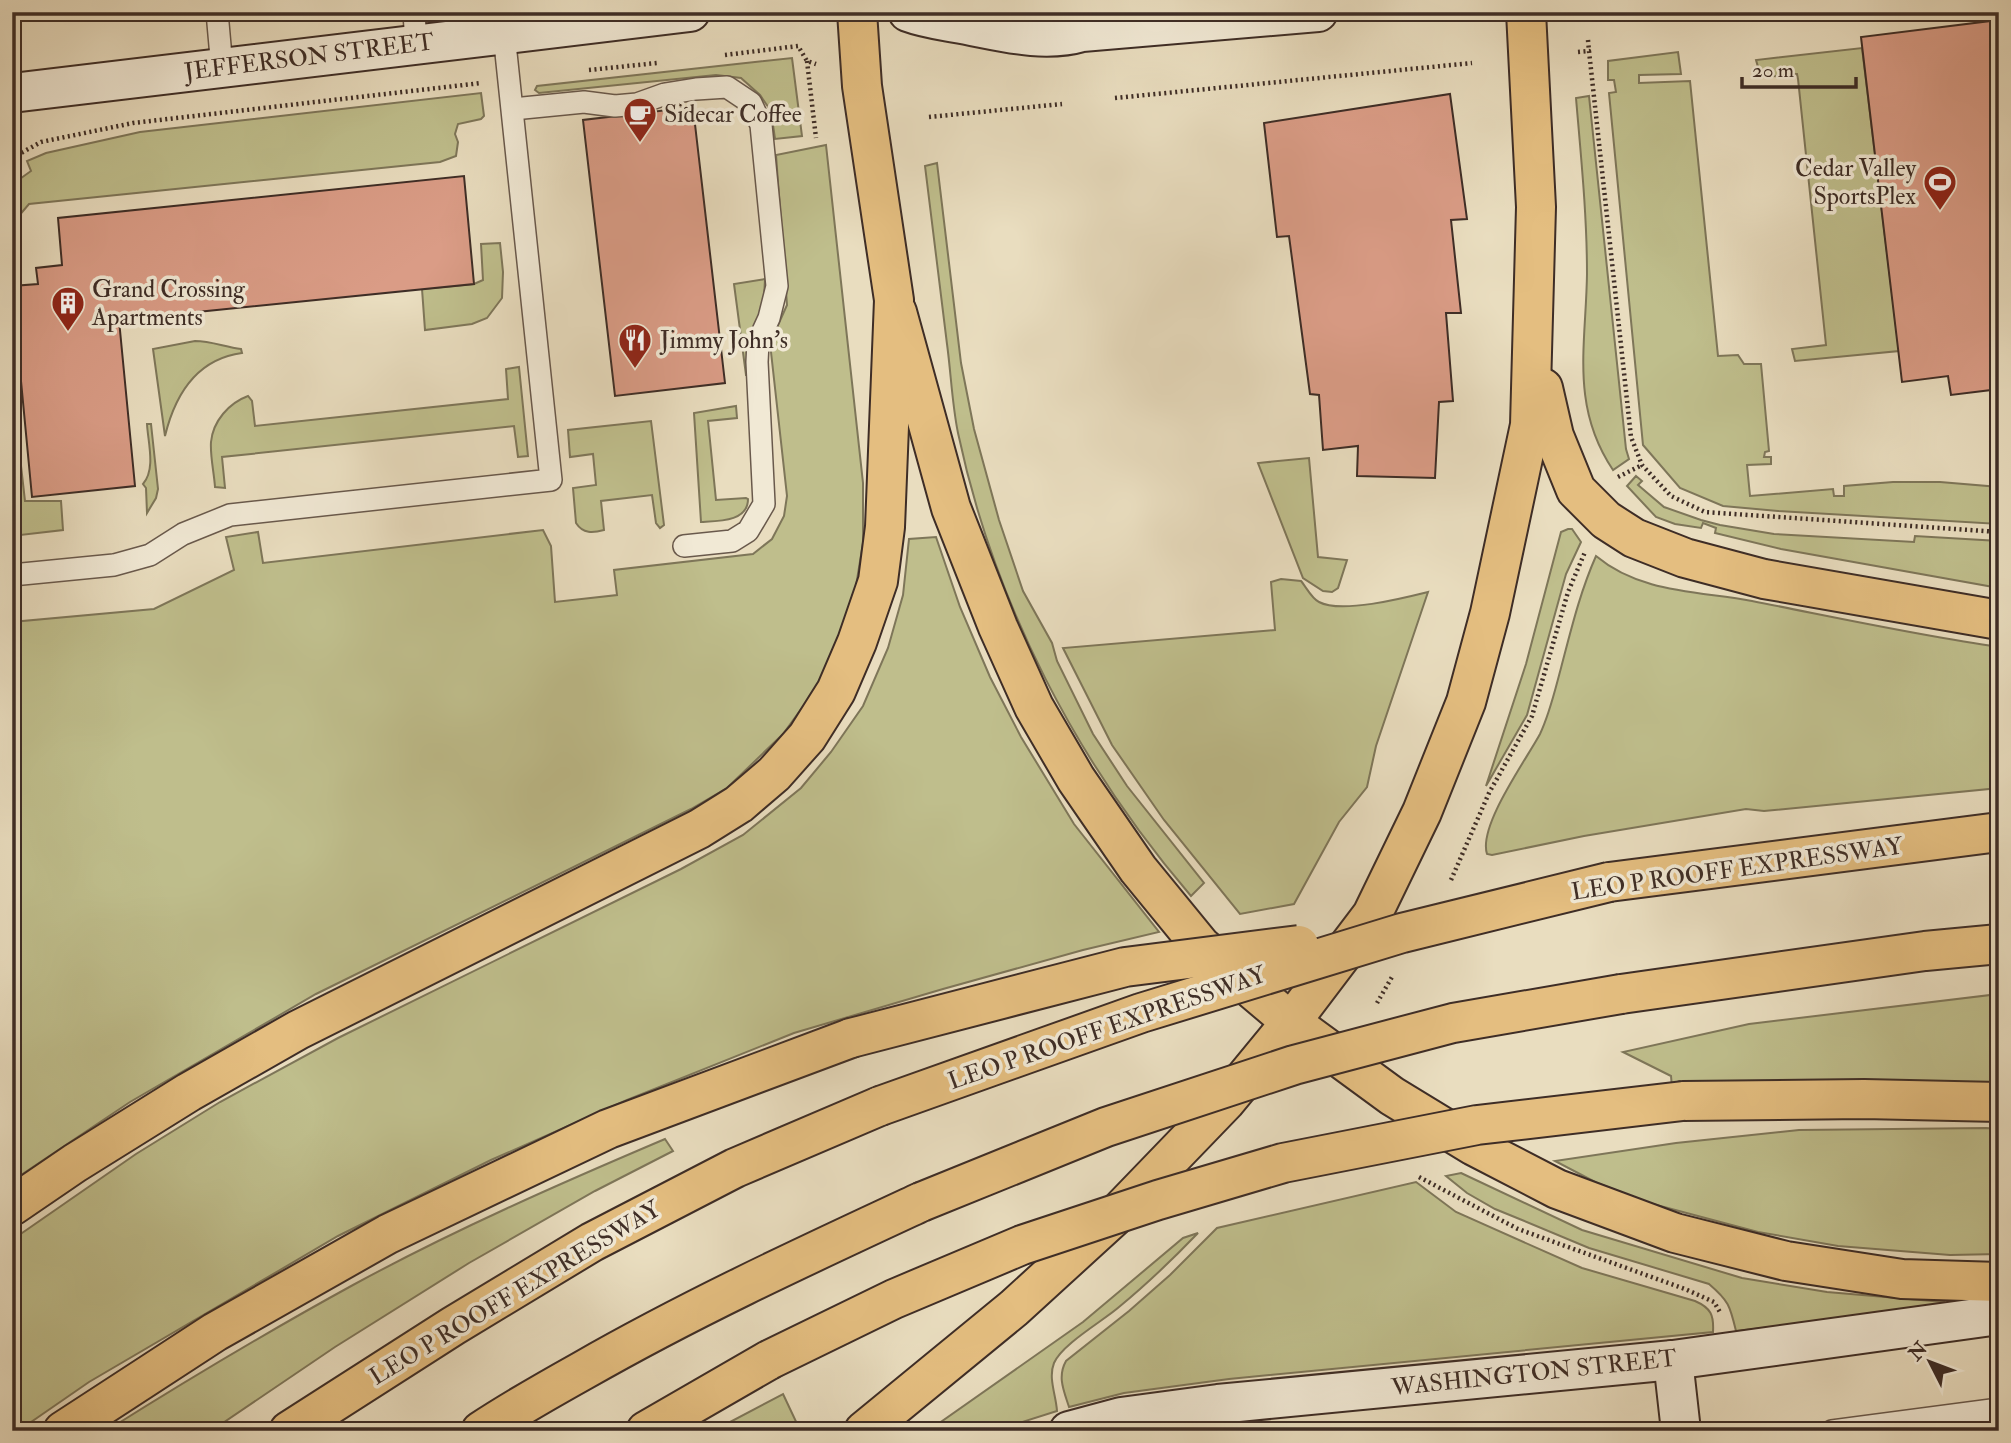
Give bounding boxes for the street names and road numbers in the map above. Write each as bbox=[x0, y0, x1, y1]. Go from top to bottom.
street label: JEFFERSON STREET bbox=[181, 26, 436, 88]
street label: LEO P ROOFF EXPRESSWAY bbox=[1569, 830, 1905, 908]
street label: LEO P ROOFF EXPRESSWAY bbox=[944, 959, 1271, 1097]
street label: LEO P ROOFF EXPRESSWAY bbox=[364, 1193, 667, 1392]
street label: WASHINGTON STREET bbox=[1389, 1343, 1678, 1404]

